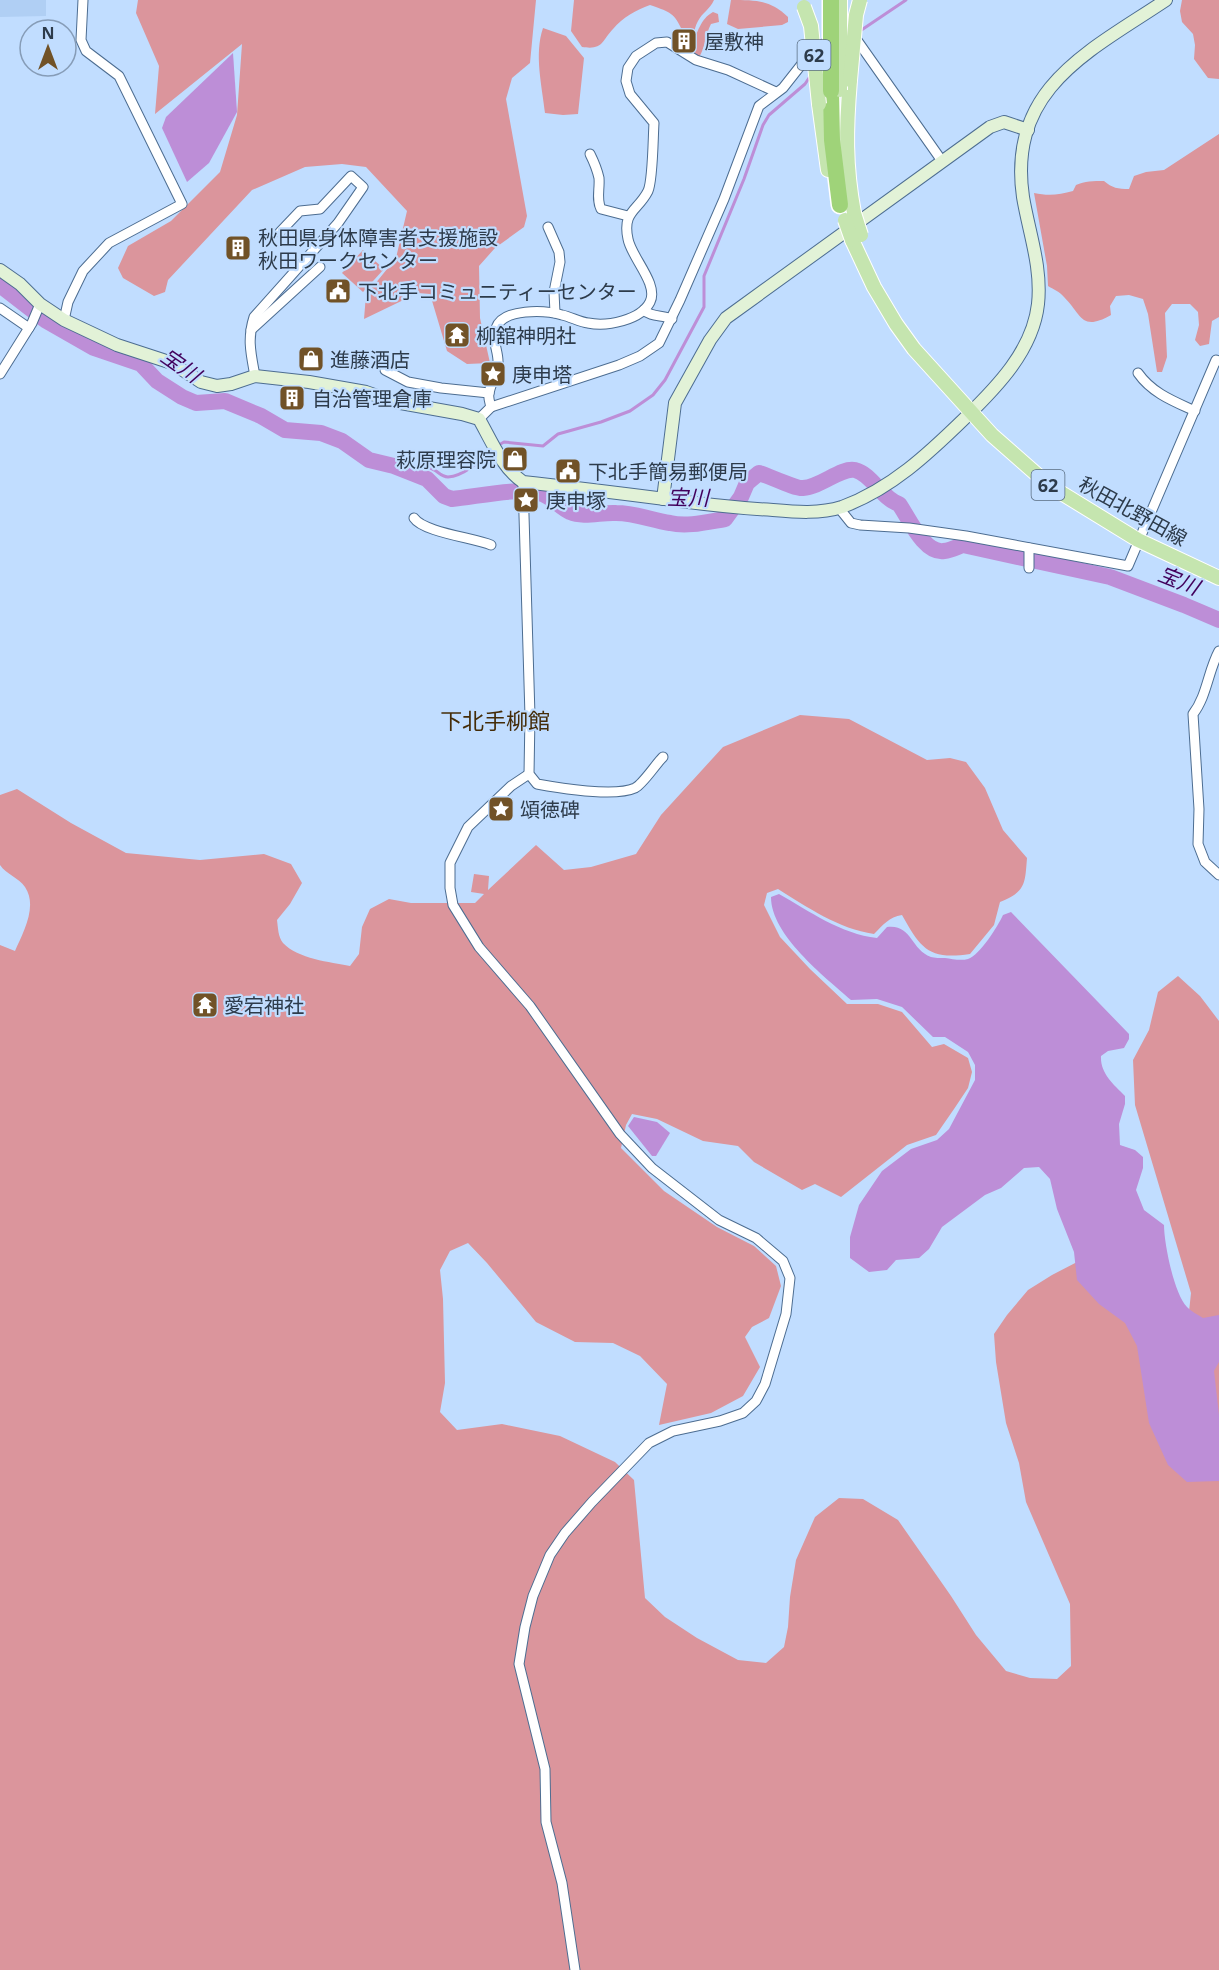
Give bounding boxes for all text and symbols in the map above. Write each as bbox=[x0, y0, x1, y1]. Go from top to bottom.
north arrow bbox=[18, 18, 78, 78]
text: N bbox=[41, 22, 55, 44]
building icon: 屋敷神 bbox=[669, 26, 699, 56]
place label: 屋敷神 bbox=[704, 28, 764, 55]
road number: 62 bbox=[798, 40, 830, 70]
place label: 秋田県身体障害者支援施設 秋田ワークセンター bbox=[258, 224, 498, 274]
building icon: 秋田県身体障害者支援施設 秋田ワークセンター bbox=[223, 233, 253, 263]
public building icon: 下北手コミュニティーセンター bbox=[323, 276, 353, 306]
place label: 下北手コミュニティーセンター bbox=[358, 278, 637, 305]
temple icon: 柳舘神明社 bbox=[442, 320, 472, 350]
place label: 柳舘神明社 bbox=[476, 322, 576, 349]
water label: 宝川 bbox=[156, 341, 208, 390]
shop icon: 進藤酒店 bbox=[296, 344, 326, 374]
place label: 進藤酒店 bbox=[330, 346, 410, 373]
place icon: 庚申塔 bbox=[478, 359, 508, 389]
place label: 庚申塔 bbox=[512, 361, 572, 388]
building icon: 自治管理倉庫 bbox=[277, 383, 307, 413]
place label: 自治管理倉庫 bbox=[312, 385, 432, 412]
shop icon: 萩原理容院 bbox=[500, 444, 530, 474]
place label: 萩原理容院 bbox=[396, 446, 496, 473]
public building icon: 下北手簡易郵便局 bbox=[553, 456, 583, 486]
place label: 下北手簡易郵便局 bbox=[588, 458, 748, 485]
road number: 62 bbox=[1032, 470, 1064, 500]
street label: 秋田北野田線 bbox=[1074, 470, 1192, 552]
water label: 宝川 bbox=[667, 483, 711, 511]
place icon: 庚申塚 bbox=[511, 485, 541, 515]
place label: 庚申塚 bbox=[546, 487, 606, 514]
water label: 宝川 bbox=[1154, 559, 1206, 602]
district label: 下北手柳館 bbox=[440, 705, 550, 735]
place icon: 頌徳碑 bbox=[486, 794, 516, 824]
place label: 頌徳碑 bbox=[520, 796, 580, 823]
temple icon: 愛宕神社 bbox=[190, 990, 220, 1020]
place label: 愛宕神社 bbox=[224, 992, 304, 1019]

